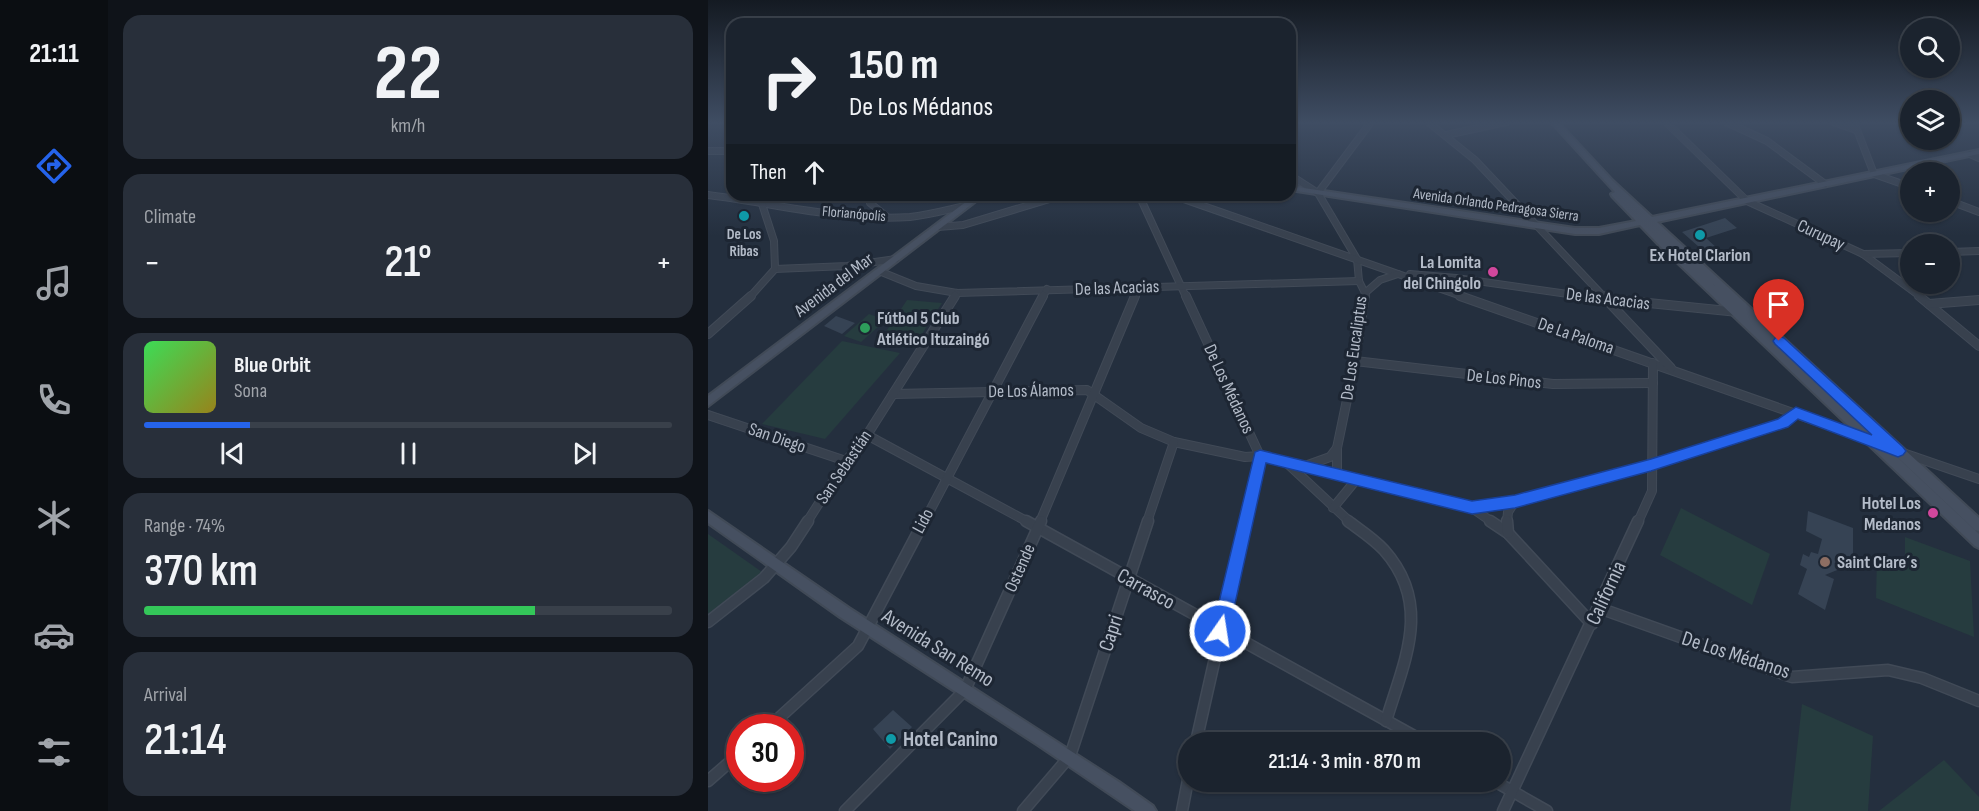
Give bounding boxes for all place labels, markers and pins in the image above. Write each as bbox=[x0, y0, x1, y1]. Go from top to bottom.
marker: De Los Ribas bbox=[737, 209, 751, 223]
place label: De Los Ribas bbox=[727, 225, 762, 261]
marker: Ex Hotel Clarion bbox=[1693, 228, 1707, 242]
place label: Ex Hotel Clarion bbox=[1650, 245, 1750, 266]
place label: La Lomita del Chingolo bbox=[1403, 252, 1481, 294]
marker: La Lomita del Chingolo bbox=[1486, 265, 1500, 279]
pin bbox=[1753, 279, 1804, 341]
place label: Fútbol 5 Club Atlético Ituzaingó bbox=[876, 308, 990, 350]
marker: Fútbol 5 Club Atlético Ituzaingó bbox=[858, 321, 872, 335]
place label: Hotel Los Medanos bbox=[1862, 493, 1921, 535]
marker: Hotel Los Medanos bbox=[1926, 506, 1940, 520]
place label: Saint Clare´s bbox=[1837, 552, 1917, 573]
marker: Saint Clare´s bbox=[1818, 555, 1832, 569]
place label: Hotel Canino bbox=[903, 727, 998, 752]
marker: Hotel Canino bbox=[884, 732, 898, 746]

